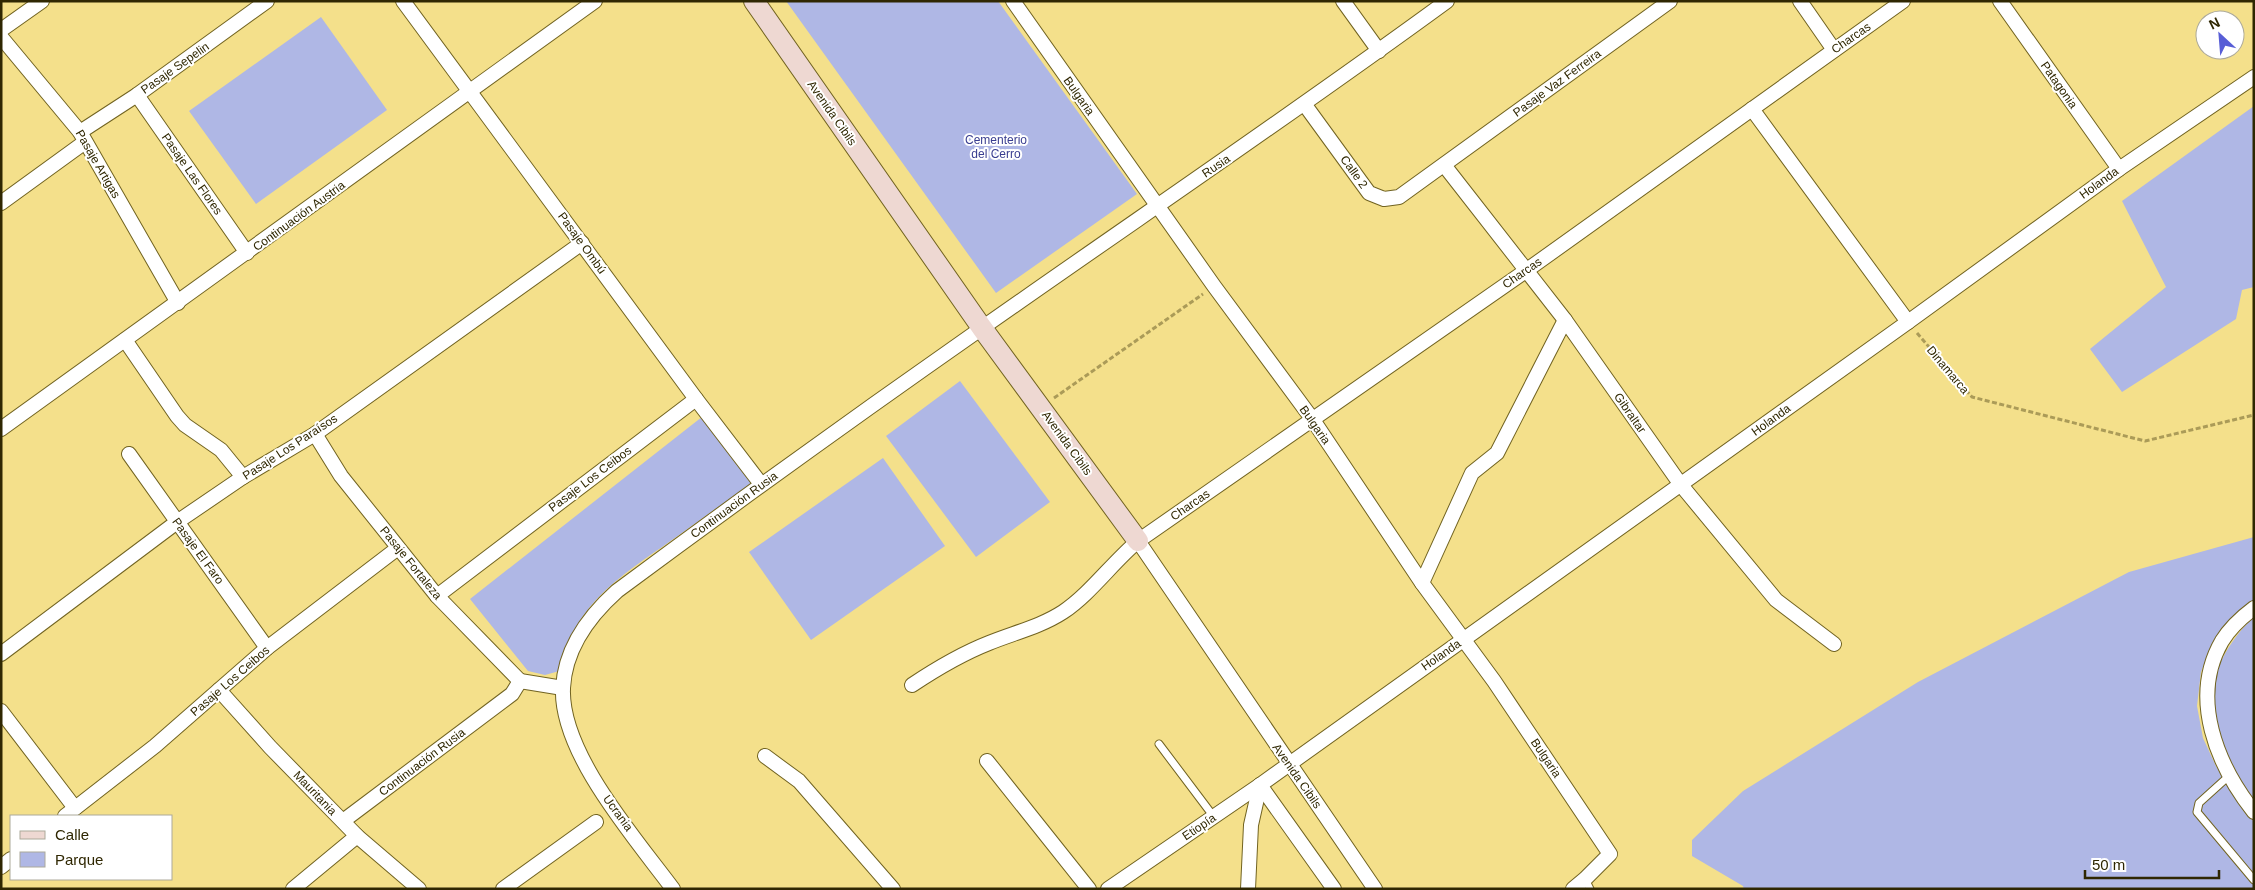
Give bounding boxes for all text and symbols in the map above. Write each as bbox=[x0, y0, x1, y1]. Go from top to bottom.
north arrow bbox=[2195, 10, 2245, 60]
text: N bbox=[2206, 14, 2222, 33]
street label: Charcas bbox=[1829, 19, 1873, 57]
street label: Pasaje Sepelin bbox=[138, 39, 212, 97]
street label: Pasaje Vaz Ferreira bbox=[1510, 46, 1604, 120]
street label: Patagonia bbox=[2038, 59, 2080, 111]
street label: Bulgaria bbox=[1061, 74, 1098, 118]
street label: Avenida Cibils bbox=[805, 78, 859, 148]
street label: Pasaje Artigas bbox=[73, 127, 123, 201]
street label: Pasaje Las Flores bbox=[159, 131, 225, 217]
park label: Cementerio del Cerro bbox=[965, 133, 1027, 161]
street label: Rusia bbox=[1199, 151, 1233, 180]
street label: Calle 2 bbox=[1337, 153, 1371, 191]
street label: Holanda bbox=[2077, 164, 2121, 202]
street label: Continuación Austria bbox=[250, 178, 348, 254]
street label: Pasaje Ombú bbox=[555, 209, 609, 277]
street label: Charcas bbox=[1500, 254, 1544, 292]
street label: Dinamarca bbox=[1924, 343, 1972, 397]
street label: Gibraltar bbox=[1611, 390, 1649, 436]
street label: Holanda bbox=[1749, 401, 1793, 439]
street label: Bulgaria bbox=[1297, 403, 1334, 447]
street label: Avenida Cibils bbox=[1039, 408, 1095, 478]
street label: Pasaje Los Paraísos bbox=[240, 411, 340, 483]
street label: Pasaje Los Ceibos bbox=[546, 443, 634, 515]
street label: Continuación Rusia bbox=[688, 469, 780, 541]
street label: Charcas bbox=[1168, 486, 1212, 524]
street label: Pasaje El Faro bbox=[169, 515, 227, 587]
street label: Pasaje Fortaleza bbox=[377, 524, 445, 603]
street label: Holanda bbox=[1419, 636, 1464, 674]
street label: Pasaje Los Ceibos bbox=[188, 643, 272, 719]
street label: Continuación Rusia bbox=[376, 725, 468, 799]
street label: Bulgaria bbox=[1528, 736, 1564, 780]
street label: Avenida Cibils bbox=[1270, 741, 1324, 811]
street label: Mauritania bbox=[291, 768, 340, 818]
street label: Ucrania bbox=[600, 792, 636, 834]
street label: Etiopía bbox=[1180, 811, 1219, 843]
legend bbox=[10, 815, 172, 880]
text: Calle bbox=[55, 826, 89, 843]
scale bar bbox=[2085, 848, 2219, 880]
text: Parque bbox=[55, 851, 103, 868]
text: 50 m bbox=[2092, 856, 2125, 873]

